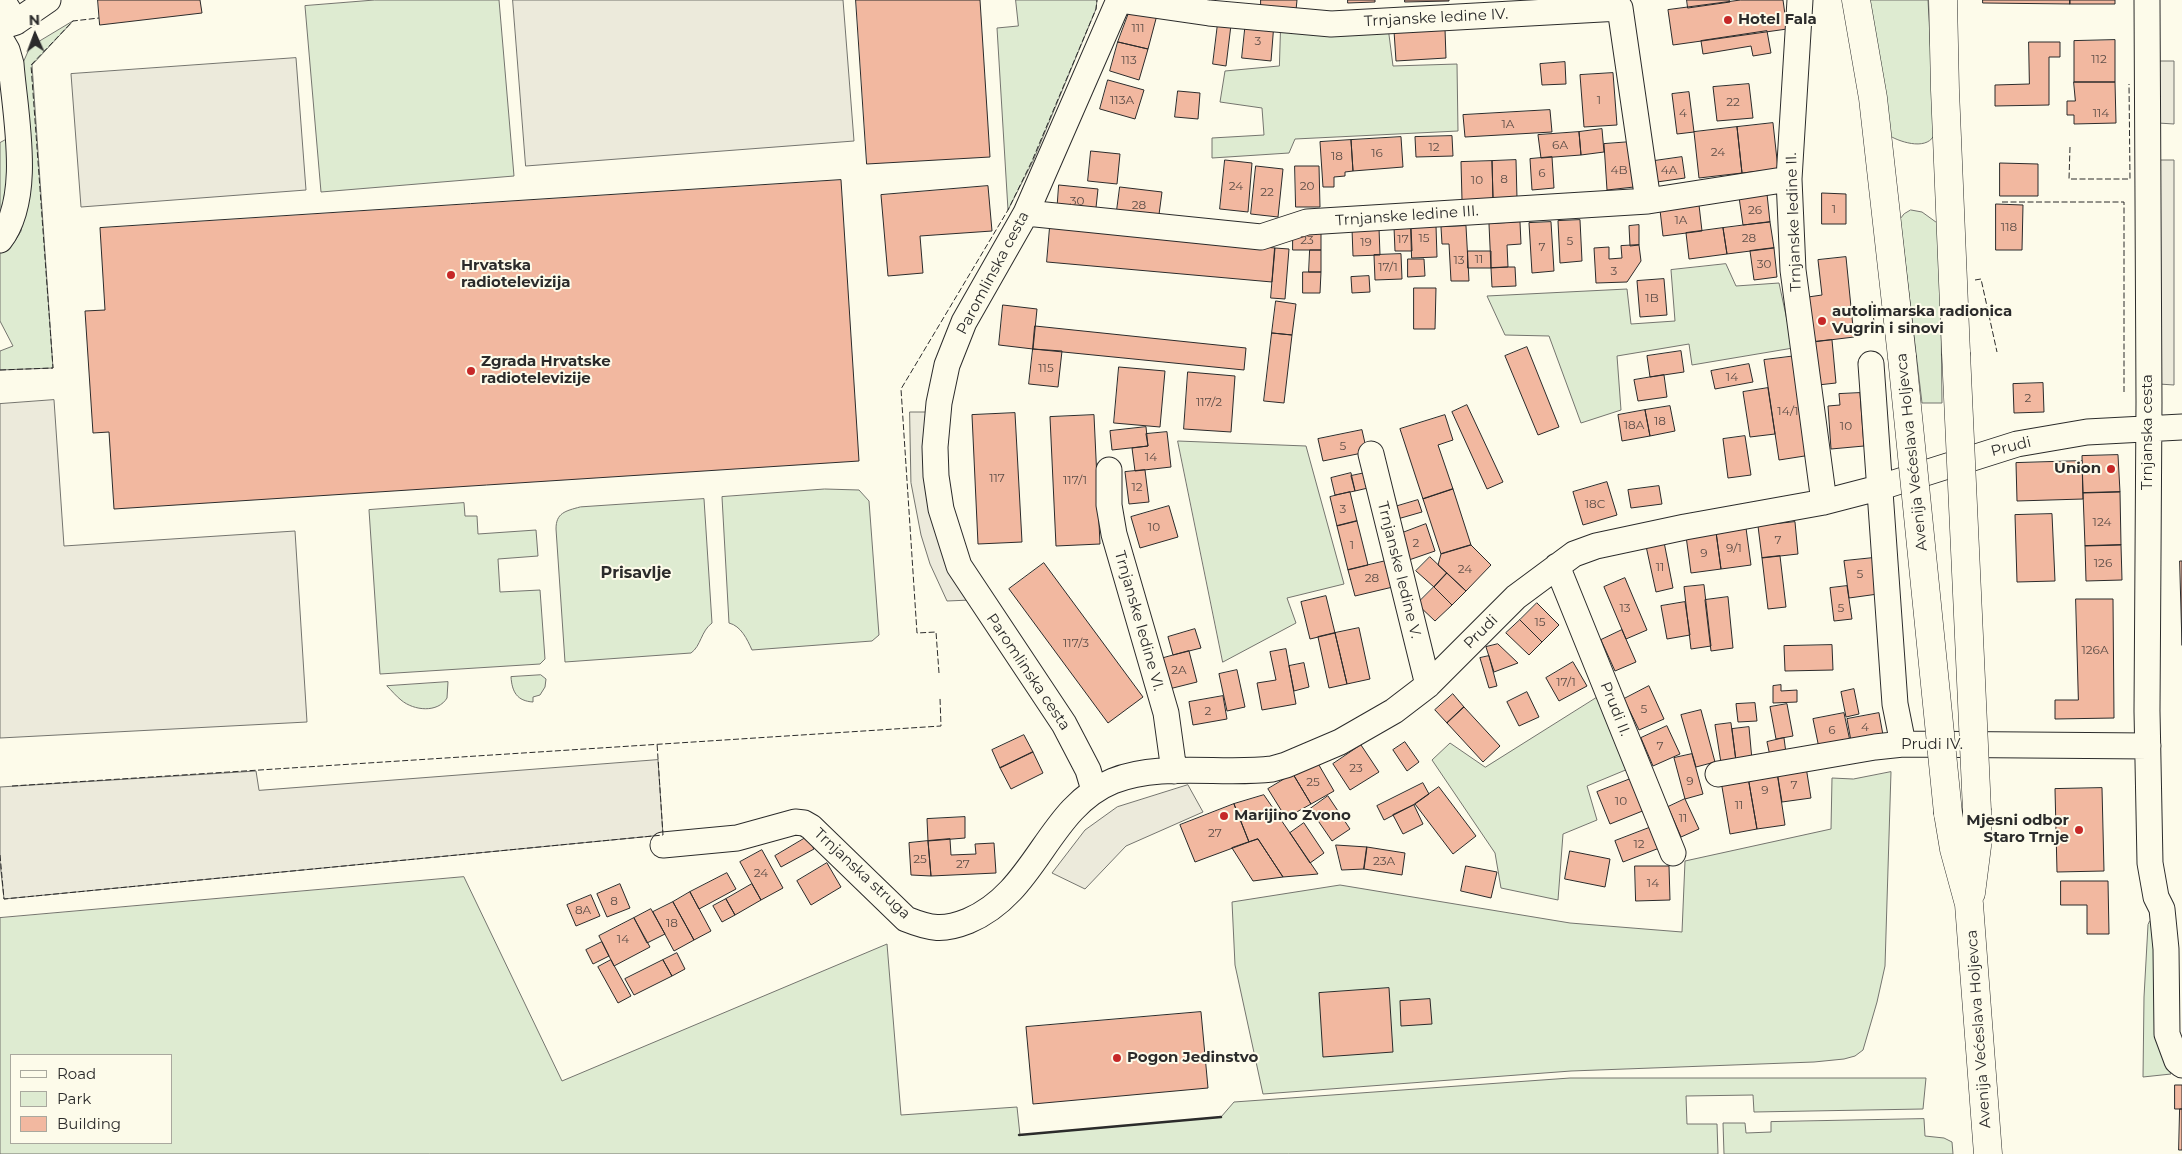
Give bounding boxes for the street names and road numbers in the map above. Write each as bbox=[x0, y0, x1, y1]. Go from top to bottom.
street label: Trnjanske ledine IV. bbox=[1363, 5, 1509, 31]
street label: Trnjanske ledine II. bbox=[1783, 152, 1805, 292]
street label: Trnjanske ledine III. bbox=[1335, 202, 1479, 230]
street label: Paromlinska cesta bbox=[953, 208, 1033, 338]
street label: Avenija Većeslava Holjevca bbox=[1893, 352, 1931, 552]
street label: Trnjanska cesta bbox=[2139, 374, 2157, 490]
street label: Prudi bbox=[1989, 433, 2033, 461]
street label: Trnjanske ledine V. bbox=[1373, 500, 1425, 640]
street label: Trnjanske ledine VI. bbox=[1110, 549, 1168, 693]
street label: Paromlinska cesta bbox=[982, 610, 1074, 734]
street label: Prudi bbox=[1460, 611, 1502, 653]
street label: Prudi II. bbox=[1596, 679, 1634, 739]
street label: Prudi IV. bbox=[1901, 736, 1963, 754]
street label: Trnjanska struga bbox=[810, 825, 914, 923]
street label: Avenija Većeslava Holjevca bbox=[1963, 929, 1995, 1129]

